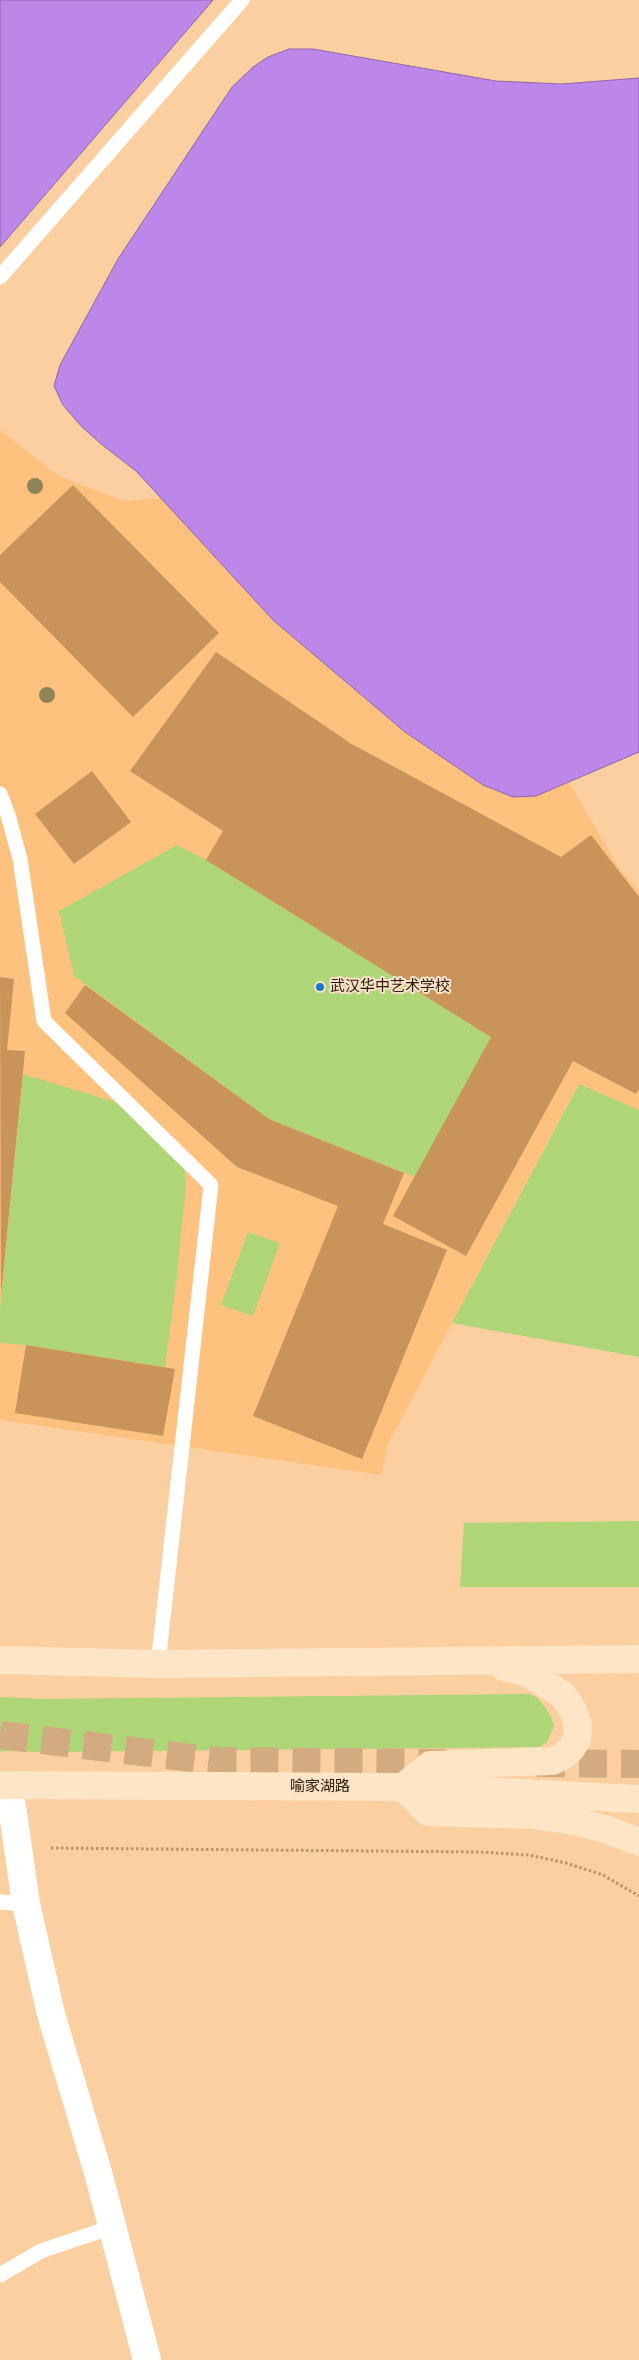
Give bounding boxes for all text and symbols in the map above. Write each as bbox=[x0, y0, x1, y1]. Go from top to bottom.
place label: 武汉华中艺术学校 bbox=[330, 978, 450, 996]
marker: 武汉华中艺术学校 bbox=[314, 981, 326, 993]
street label: 喻家湖路 bbox=[290, 1778, 350, 1796]

